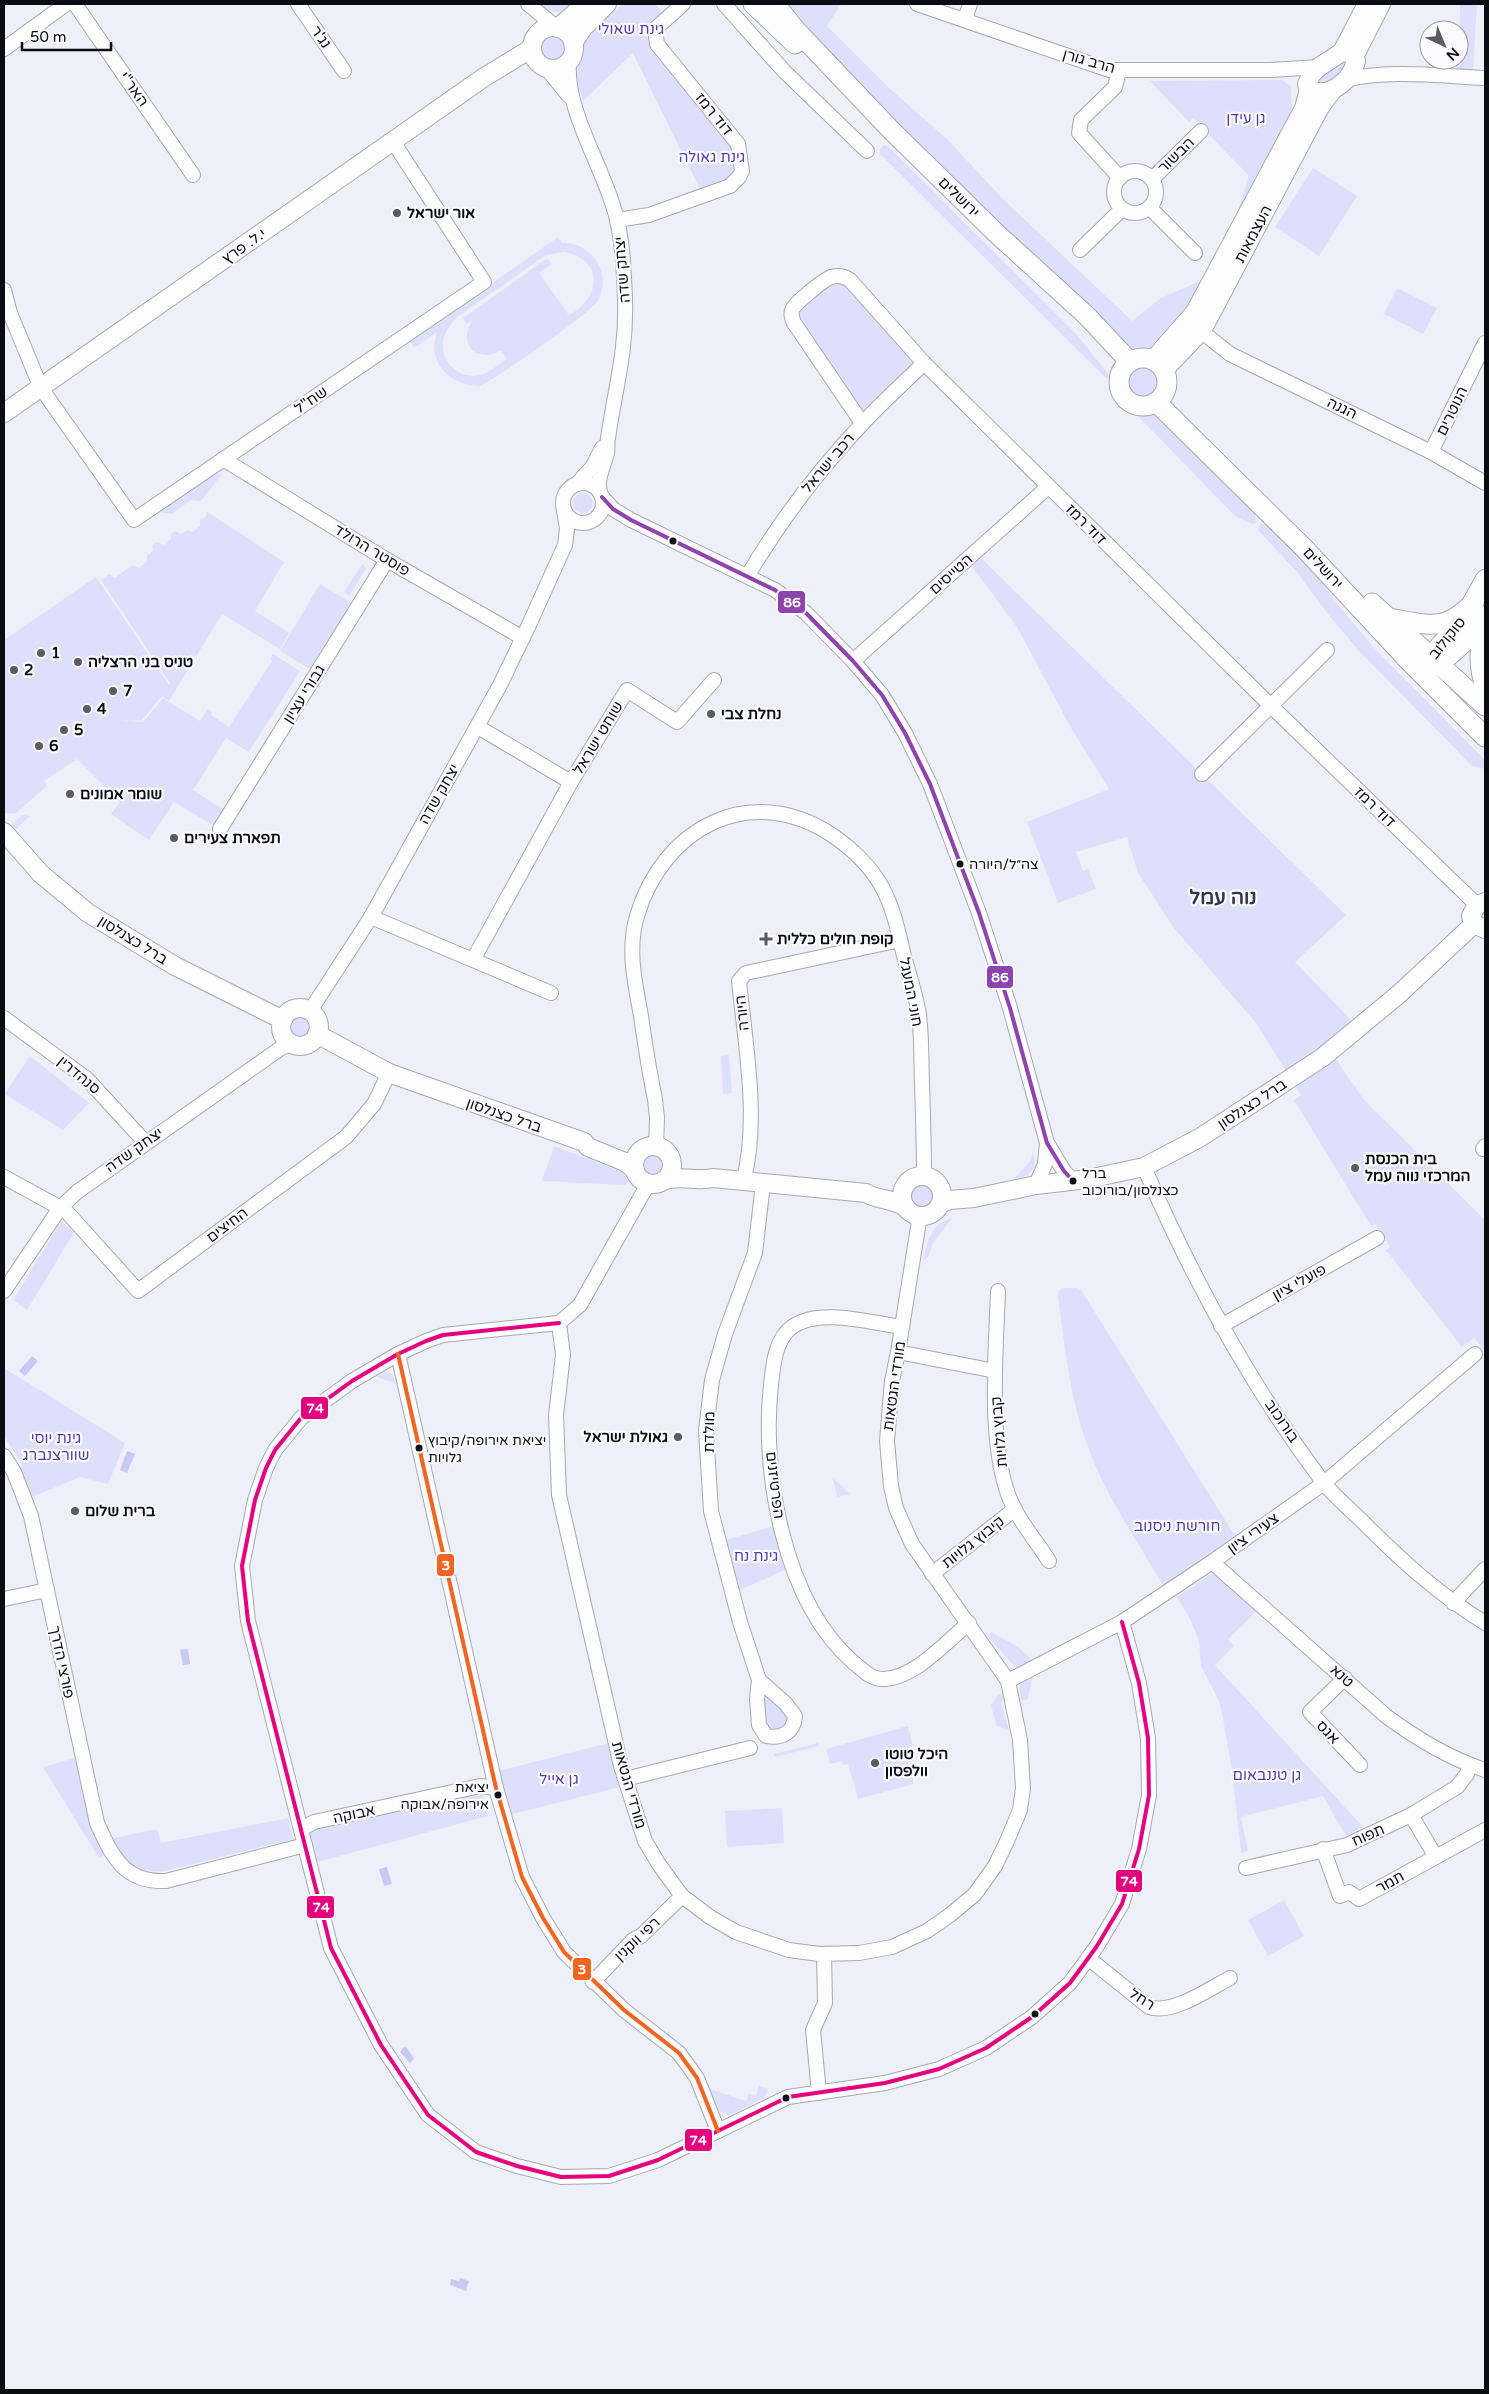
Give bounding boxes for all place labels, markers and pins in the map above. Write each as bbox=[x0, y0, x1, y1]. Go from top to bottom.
place label: אור ישראל bbox=[407, 204, 475, 222]
marker: אור ישראל bbox=[391, 207, 403, 219]
unlabelled marker bbox=[668, 536, 678, 546]
place label: 1 bbox=[51, 644, 60, 662]
marker: 1 bbox=[35, 647, 47, 659]
place label: טניס בני הרצליה bbox=[88, 653, 193, 671]
marker: טניס בני הרצליה bbox=[72, 656, 84, 668]
place label: 2 bbox=[24, 661, 33, 679]
marker: 2 bbox=[8, 664, 20, 676]
place label: 7 bbox=[123, 682, 132, 700]
marker: 7 bbox=[107, 685, 119, 697]
place label: 4 bbox=[97, 700, 107, 718]
marker: 4 bbox=[81, 703, 93, 715]
place label: נחלת צבי bbox=[721, 705, 782, 723]
marker: נחלת צבי bbox=[705, 708, 717, 720]
place label: 5 bbox=[74, 721, 83, 739]
marker: 5 bbox=[58, 724, 70, 736]
place label: 6 bbox=[49, 737, 58, 755]
marker: 6 bbox=[33, 740, 45, 752]
place label: שומר אמונים bbox=[80, 785, 162, 803]
marker: שומר אמונים bbox=[64, 788, 76, 800]
place label: תפארת צעירים bbox=[184, 829, 281, 847]
marker: תפארת צעירים bbox=[168, 832, 180, 844]
place label: צה״ל/היורה bbox=[969, 856, 1038, 873]
marker: צה״ל/היורה bbox=[955, 859, 965, 869]
place label: קופת חולים כללית bbox=[777, 930, 894, 948]
marker: קופת חולים כללית bbox=[759, 932, 773, 946]
place label: בית הכנסת המרכזי נווה עמל bbox=[1365, 1150, 1471, 1185]
marker: בית הכנסת המרכזי נווה עמל bbox=[1349, 1162, 1361, 1174]
place label: ברל כצנלסון/בורוכוב bbox=[1082, 1165, 1179, 1199]
marker: ברל כצנלסון/בורוכוב bbox=[1068, 1176, 1078, 1186]
place label: גאולת ישראל bbox=[584, 1428, 668, 1446]
marker: גאולת ישראל bbox=[672, 1431, 684, 1443]
place label: יציאת אירופה/קיבוץ גלויות bbox=[428, 1432, 546, 1466]
marker: יציאת אירופה/קיבוץ גלויות bbox=[414, 1443, 424, 1453]
place label: ברית שלום bbox=[85, 1502, 156, 1520]
marker: ברית שלום bbox=[69, 1505, 81, 1517]
place label: היכל טוטו וולפסון bbox=[885, 1745, 948, 1780]
marker: היכל טוטו וולפסון bbox=[869, 1757, 881, 1769]
place label: יציאת אירופה/אבוקה bbox=[400, 1779, 489, 1813]
marker: יציאת אירופה/אבוקה bbox=[493, 1790, 503, 1800]
unlabelled marker bbox=[1030, 2009, 1040, 2019]
unlabelled marker bbox=[781, 2093, 791, 2103]

